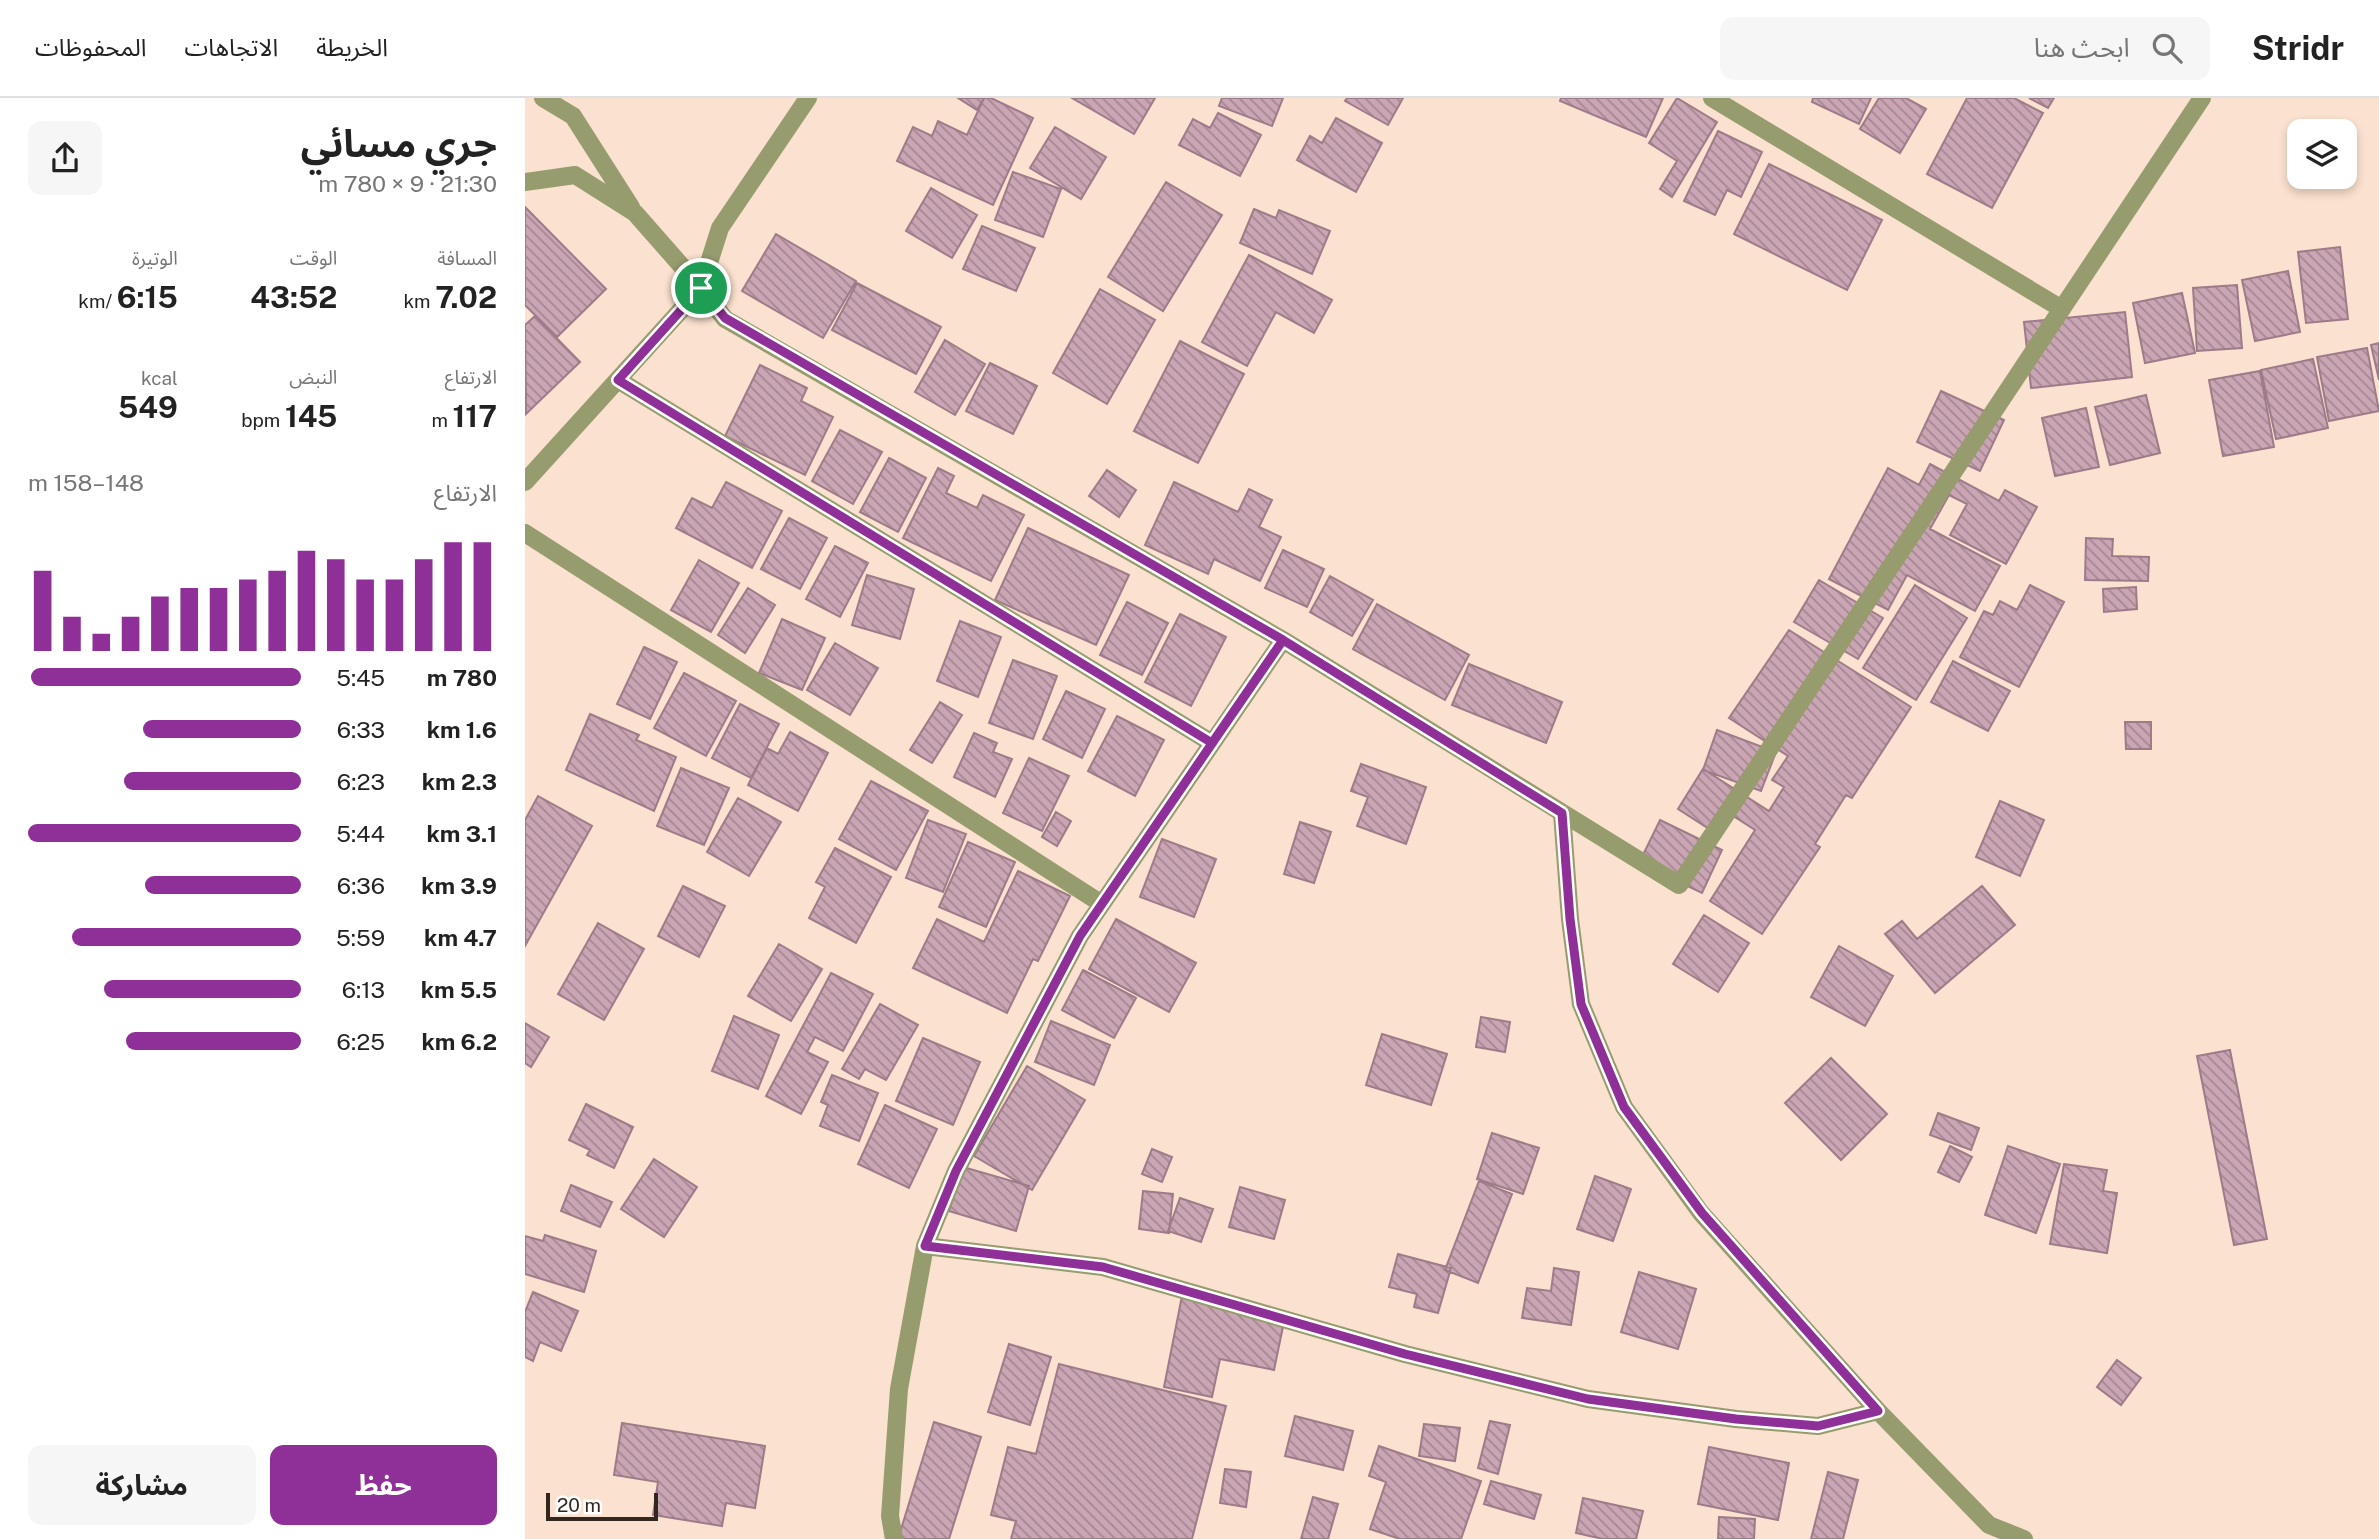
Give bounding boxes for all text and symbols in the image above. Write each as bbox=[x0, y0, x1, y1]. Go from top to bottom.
search box bbox=[1720, 17, 2210, 80]
icon: search bbox=[2148, 29, 2186, 67]
text: Stridr bbox=[2252, 29, 2344, 67]
text: ابحث هنا bbox=[2034, 32, 2130, 63]
text: المحفوظات bbox=[35, 33, 146, 61]
text: الاتجاهات bbox=[184, 33, 278, 61]
text: الخريطة bbox=[316, 33, 388, 61]
map controls bbox=[2287, 119, 2357, 189]
button: layers bbox=[2287, 119, 2357, 189]
button: share bbox=[28, 121, 102, 195]
text: جري مسائي bbox=[301, 121, 497, 166]
text: 21:30 · 9 × 780 m bbox=[318, 170, 497, 197]
text: الوتيرة bbox=[132, 247, 178, 269]
text: الوقت bbox=[290, 247, 337, 269]
text: المسافة bbox=[437, 247, 497, 269]
pin bbox=[671, 258, 731, 318]
icon: arrive bbox=[682, 269, 720, 307]
text: 6:15 bbox=[117, 279, 178, 315]
text: 43:52 bbox=[250, 279, 337, 315]
text: 7.02 bbox=[435, 279, 497, 315]
text: /km bbox=[78, 290, 117, 312]
text: km bbox=[403, 290, 435, 312]
text: النبض bbox=[289, 366, 337, 388]
text: الارتفاع bbox=[445, 366, 497, 388]
text: kcal bbox=[141, 367, 178, 389]
text: 549 bbox=[118, 389, 178, 425]
text: 145 bbox=[285, 398, 337, 434]
text: 117 bbox=[453, 398, 497, 434]
text: bpm bbox=[241, 409, 285, 431]
text: m bbox=[431, 409, 453, 431]
text: 148–158 m bbox=[28, 469, 144, 496]
text: الارتفاع bbox=[434, 479, 497, 506]
text: 5:45 bbox=[336, 664, 385, 691]
text: 780 m bbox=[427, 664, 497, 691]
text: 6:33 bbox=[337, 716, 385, 743]
text: 1.6 km bbox=[427, 716, 497, 743]
text: 6:23 bbox=[337, 768, 385, 795]
text: 2.3 km bbox=[422, 768, 497, 795]
text: 5:44 bbox=[336, 820, 385, 847]
text: 3.1 km bbox=[427, 820, 497, 847]
text: 6:36 bbox=[337, 872, 385, 899]
text: 3.9 km bbox=[421, 872, 497, 899]
text: 5:59 bbox=[336, 924, 385, 951]
text: 4.7 km bbox=[424, 924, 497, 951]
text: 6:13 bbox=[342, 976, 385, 1003]
text: 5.5 km bbox=[421, 976, 497, 1003]
text: 6:25 bbox=[337, 1028, 385, 1055]
text: 6.2 km bbox=[421, 1028, 497, 1055]
button: مشاركة bbox=[28, 1445, 256, 1525]
button: حفظ bbox=[270, 1445, 497, 1525]
scale bar bbox=[546, 1490, 658, 1522]
text: 20 m bbox=[557, 1494, 601, 1516]

